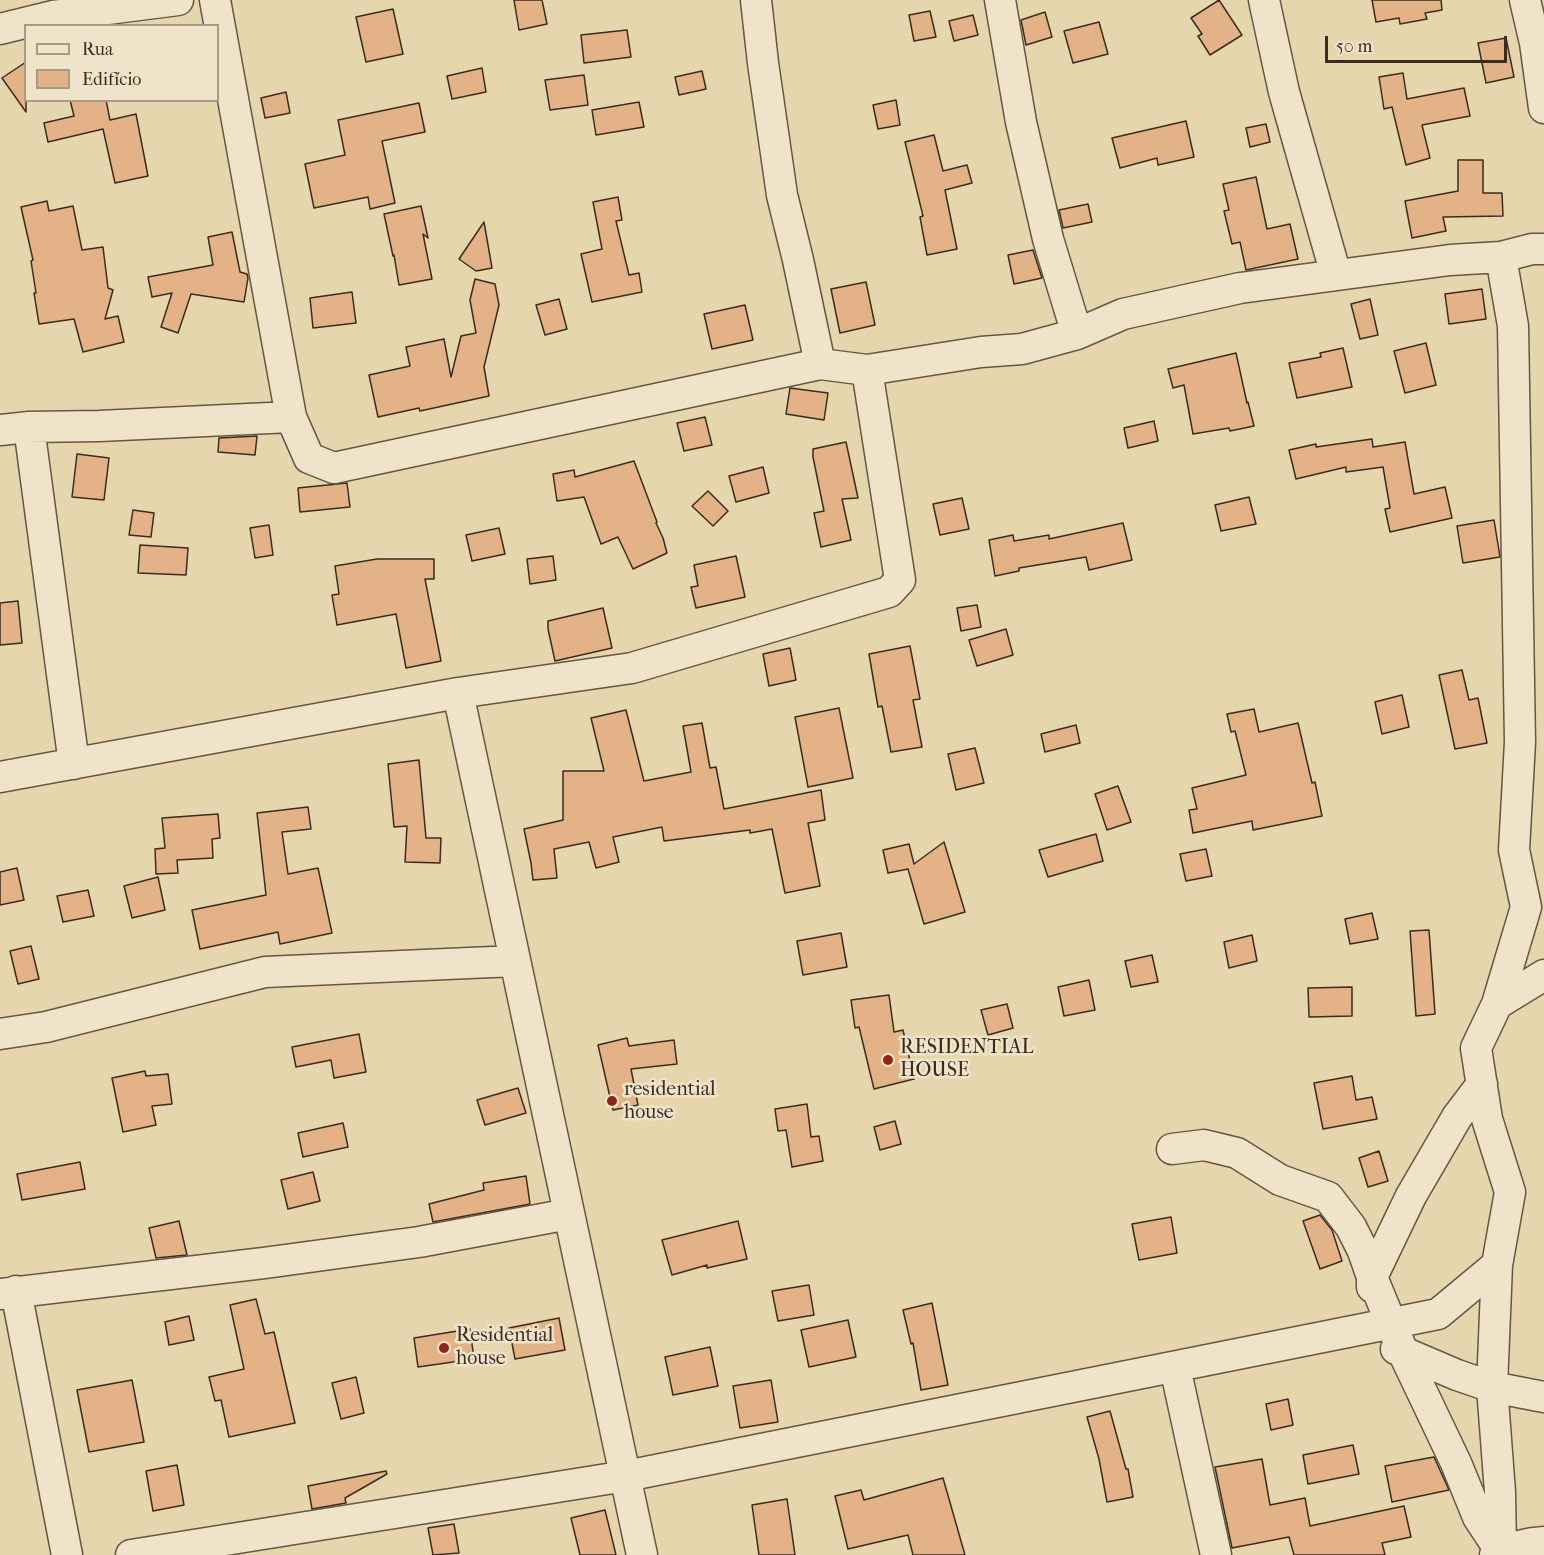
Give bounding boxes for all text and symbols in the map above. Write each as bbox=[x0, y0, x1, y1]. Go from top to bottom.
legend bbox=[24, 24, 219, 102]
scale bar bbox=[1328, 24, 1510, 62]
text: 50 m bbox=[1336, 36, 1372, 57]
text: Rua bbox=[82, 39, 113, 60]
text: Edifício bbox=[82, 69, 141, 90]
place label: RESIDENTIAL HOUSE bbox=[900, 1036, 1034, 1083]
marker: RESIDENTIAL HOUSE bbox=[881, 1053, 895, 1067]
place label: residential house bbox=[624, 1078, 716, 1125]
marker: residential house bbox=[605, 1094, 619, 1108]
place label: Residential house bbox=[456, 1324, 553, 1371]
marker: Residential house bbox=[437, 1341, 451, 1355]

